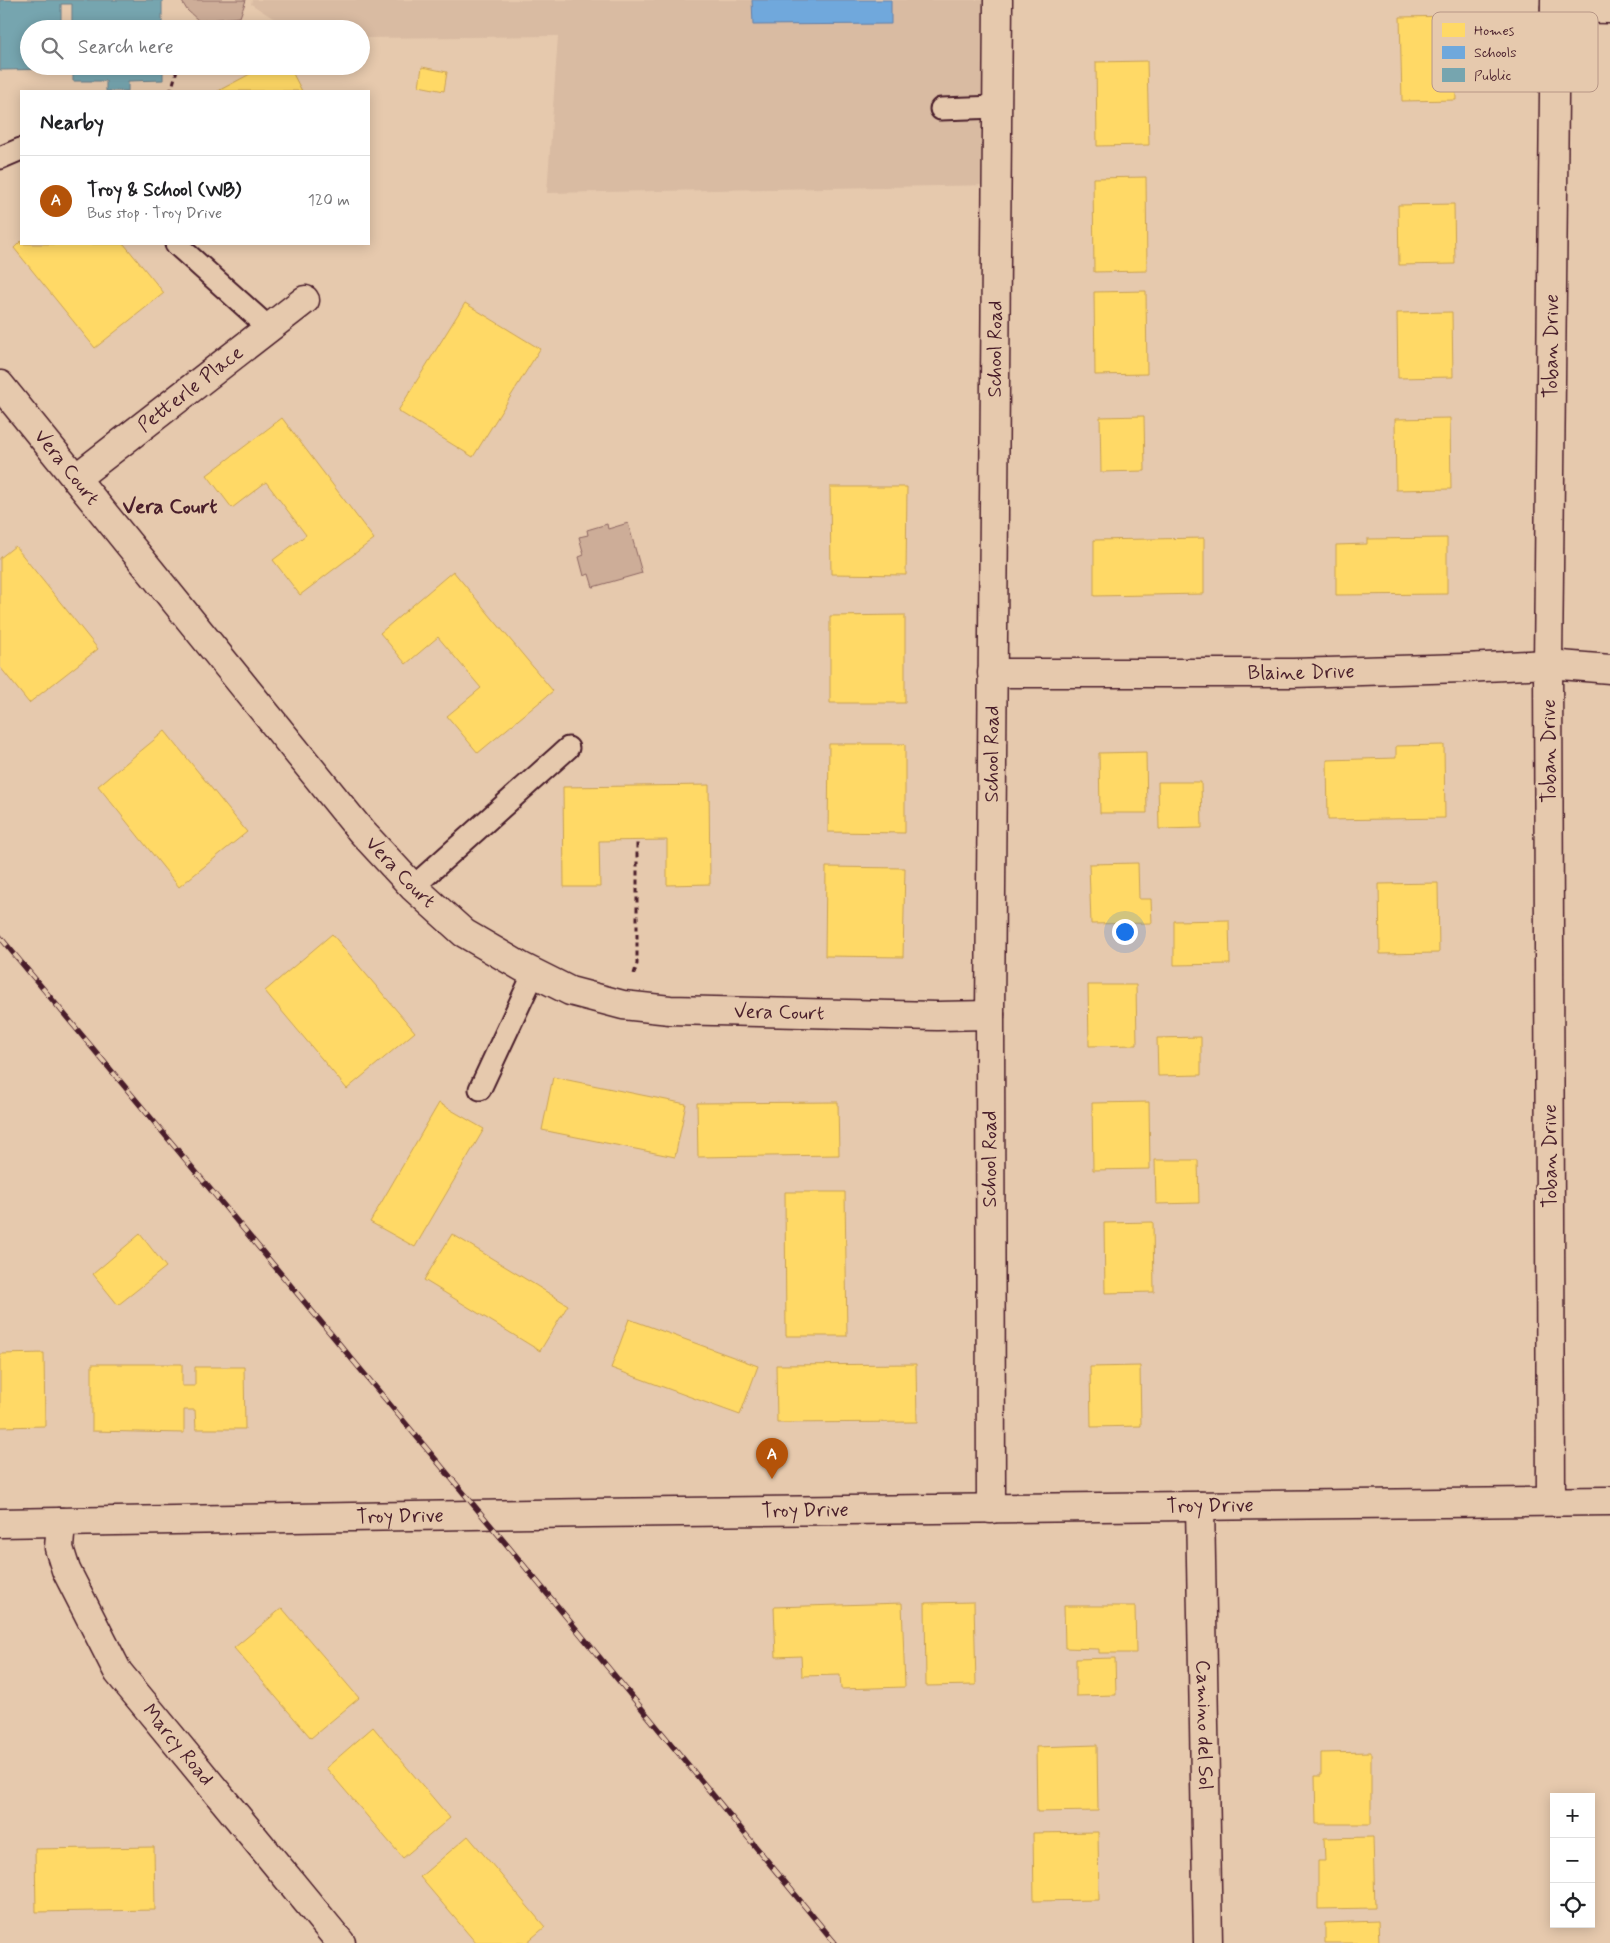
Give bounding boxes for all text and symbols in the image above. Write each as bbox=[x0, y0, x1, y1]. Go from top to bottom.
legend bbox=[1432, 12, 1598, 92]
search box bbox=[20, 20, 370, 75]
text: Homes bbox=[1474, 22, 1515, 40]
icon: search bbox=[38, 34, 66, 62]
text: Search here bbox=[78, 35, 174, 60]
text: Schools bbox=[1474, 44, 1517, 62]
text: Public bbox=[1474, 67, 1511, 85]
text: Nearby bbox=[40, 109, 104, 137]
text: Troy & School (WB) bbox=[87, 178, 241, 203]
text: A bbox=[51, 190, 61, 211]
text: 120 m bbox=[308, 190, 350, 211]
text: Bus stop · Troy Drive bbox=[87, 203, 222, 224]
street label: Toban Drive bbox=[1537, 294, 1565, 398]
street label: School Road bbox=[981, 300, 1009, 398]
street label: Petterle Place bbox=[132, 339, 249, 439]
street label: Vera Court bbox=[28, 424, 106, 511]
district label: Vera Court bbox=[123, 493, 218, 521]
street label: Blaine Drive bbox=[1247, 658, 1355, 687]
street label: Toban Drive bbox=[1536, 699, 1563, 803]
street label: School Road bbox=[978, 705, 1006, 803]
street label: Vera Court bbox=[359, 831, 441, 914]
your location bbox=[1112, 919, 1138, 945]
street label: Vera Court bbox=[734, 998, 825, 1027]
street label: Toban Drive bbox=[1537, 1104, 1564, 1208]
street label: School Road bbox=[977, 1111, 1004, 1207]
pin: A bbox=[756, 1438, 788, 1479]
street label: Troy Drive bbox=[1166, 1492, 1254, 1520]
street label: Troy Drive bbox=[761, 1496, 849, 1524]
street label: Troy Drive bbox=[356, 1502, 444, 1530]
street label: Camino del Sol bbox=[1189, 1660, 1219, 1790]
street label: Marcy Road bbox=[136, 1698, 220, 1792]
map controls bbox=[1550, 1793, 1595, 1928]
button: + bbox=[1550, 1793, 1595, 1838]
button: − bbox=[1550, 1838, 1595, 1883]
button: locate bbox=[1550, 1883, 1595, 1928]

